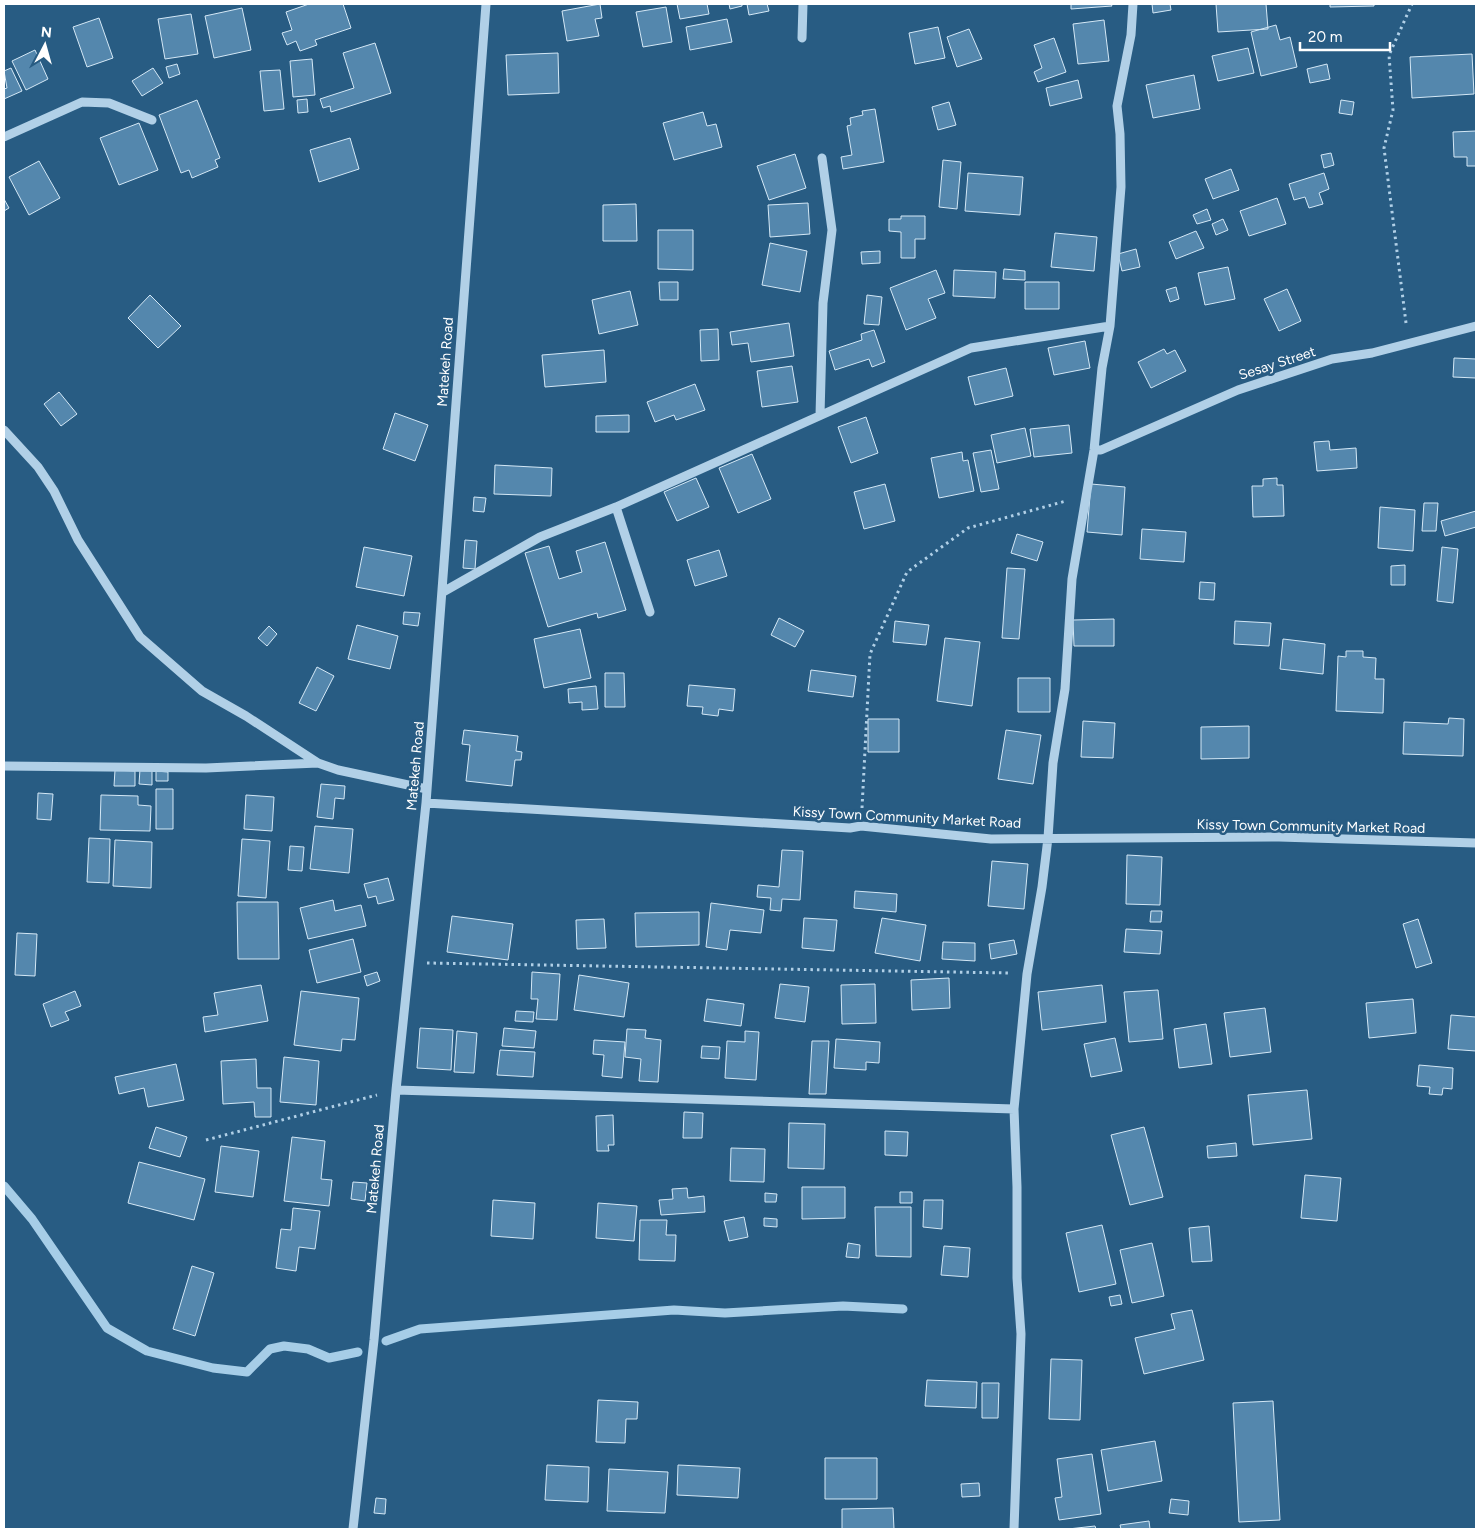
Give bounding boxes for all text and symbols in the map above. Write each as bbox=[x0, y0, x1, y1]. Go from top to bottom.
north arrow bbox=[20, 20, 70, 70]
scale bar bbox=[1300, 20, 1390, 52]
text: N bbox=[40, 24, 53, 42]
text: 20 m bbox=[1308, 28, 1342, 46]
street label: Matekeh Road bbox=[434, 317, 457, 407]
street label: Sesay Street bbox=[1237, 343, 1318, 384]
street label: Matekeh Road bbox=[403, 721, 428, 811]
street label: Kissy Town Community Market Road bbox=[792, 803, 1022, 832]
street label: Kissy Town Community Market Road bbox=[1197, 816, 1425, 837]
street label: Matekeh Road bbox=[363, 1124, 388, 1214]

